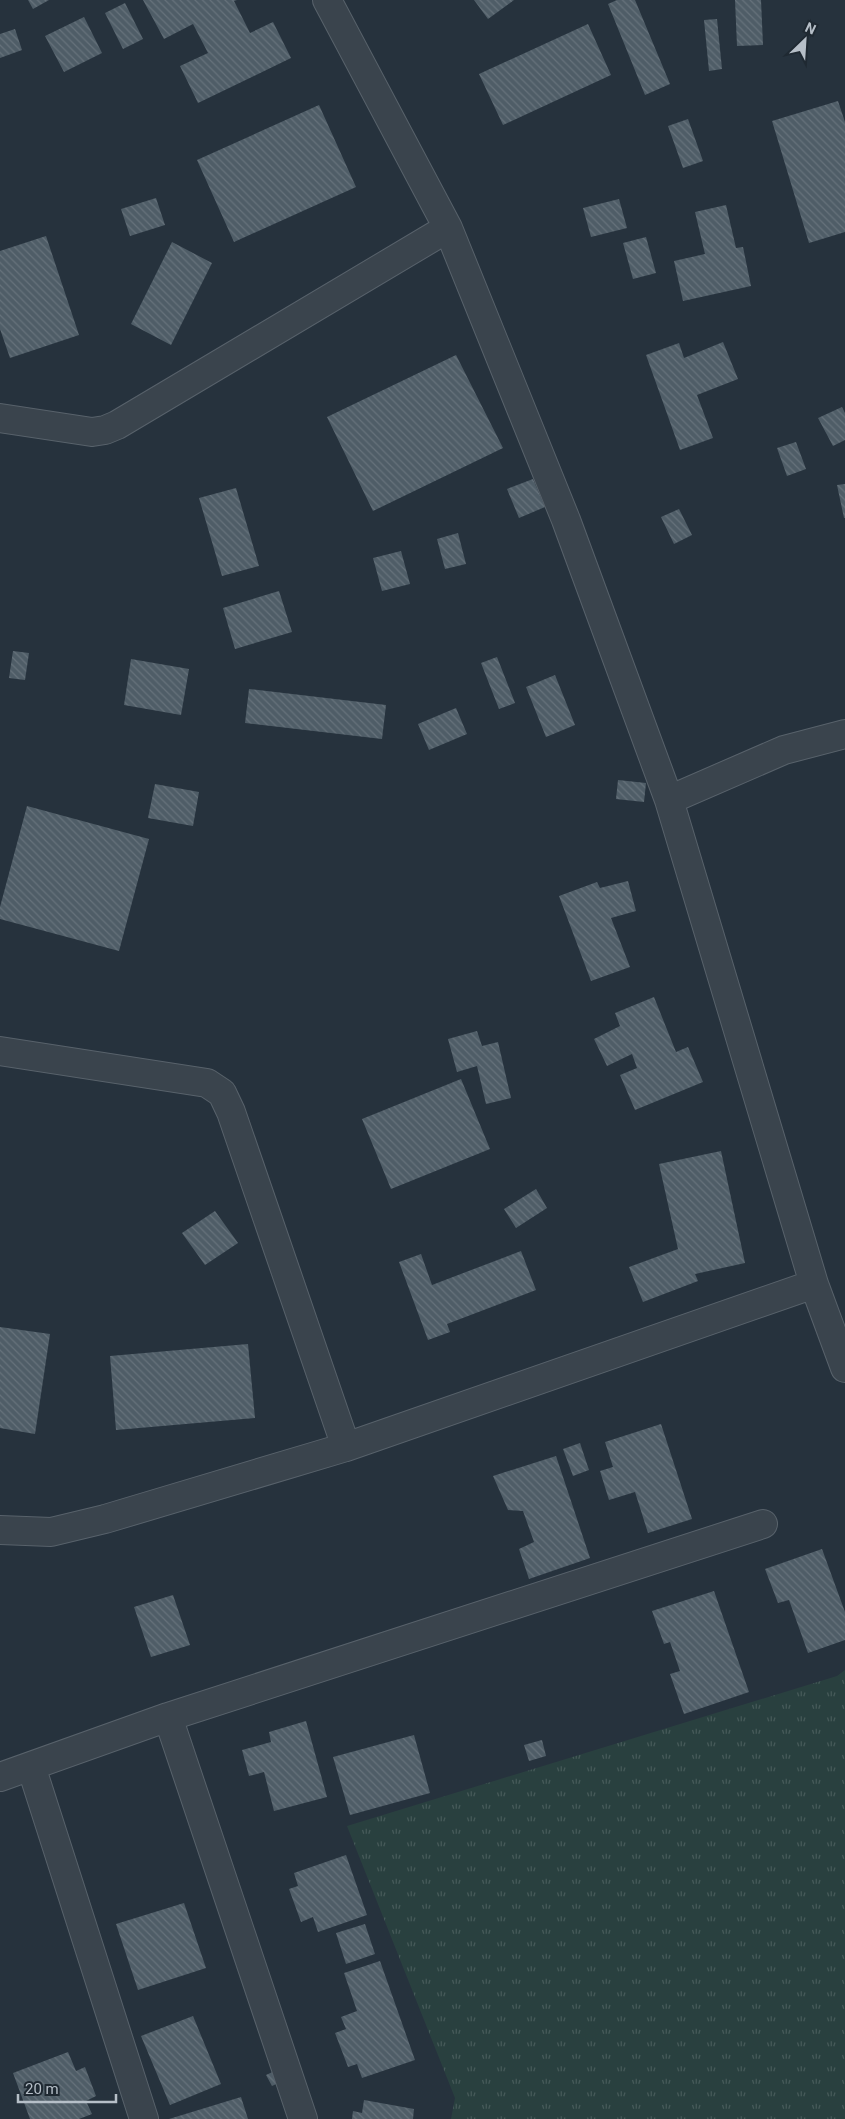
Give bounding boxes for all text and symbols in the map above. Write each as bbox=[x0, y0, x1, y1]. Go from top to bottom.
north arrow bbox=[780, 15, 830, 65]
text: N bbox=[803, 19, 818, 38]
scale bar bbox=[18, 2072, 115, 2104]
text: 20 m bbox=[25, 2080, 59, 2098]

